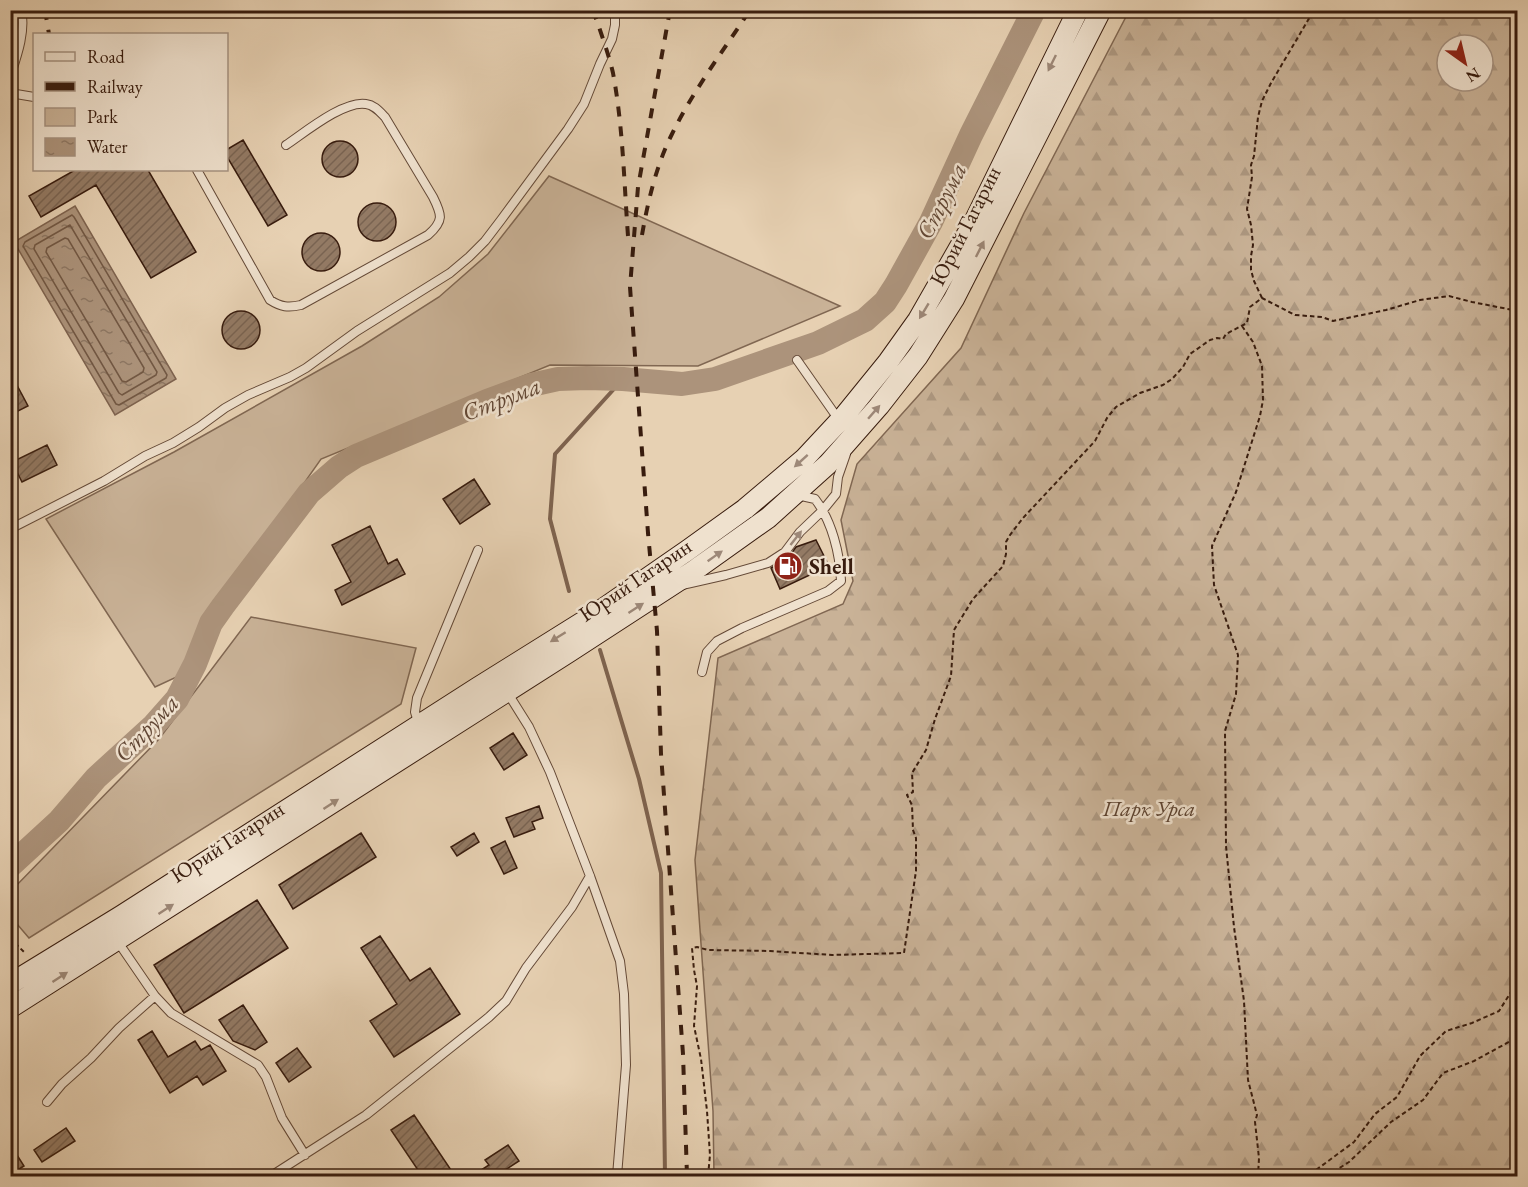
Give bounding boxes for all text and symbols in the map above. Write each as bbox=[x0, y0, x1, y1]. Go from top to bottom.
legend bbox=[33, 33, 228, 171]
north arrow bbox=[1435, 33, 1495, 93]
text: Road bbox=[87, 45, 126, 68]
one-way arrow bbox=[1047, 55, 1057, 72]
text: N bbox=[1462, 63, 1484, 87]
text: Railway bbox=[87, 75, 143, 98]
text: Park bbox=[87, 105, 118, 128]
text: Water bbox=[87, 135, 128, 158]
water label: Струма bbox=[909, 158, 973, 244]
street label: Юрий Гагарин bbox=[922, 161, 1008, 291]
one-way arrow bbox=[976, 240, 985, 257]
one-way arrow bbox=[918, 303, 929, 319]
water label: Струма bbox=[457, 370, 545, 428]
one-way arrow bbox=[867, 405, 880, 420]
one-way arrow bbox=[793, 454, 808, 468]
one-way arrow bbox=[789, 531, 801, 546]
street label: Юрий Гагарин bbox=[573, 532, 697, 628]
one-way arrow bbox=[706, 550, 722, 562]
fuel station icon: Shell bbox=[772, 550, 804, 582]
place label: Shell bbox=[809, 552, 854, 581]
one-way arrow bbox=[628, 603, 644, 614]
one-way arrow bbox=[550, 632, 566, 643]
water label: Струма bbox=[107, 688, 185, 768]
street label: Юрий Гагарин bbox=[164, 794, 290, 890]
park label: Парк Урса bbox=[1102, 794, 1195, 823]
one-way arrow bbox=[322, 799, 339, 810]
one-way arrow bbox=[158, 904, 174, 915]
one-way arrow bbox=[52, 972, 68, 983]

